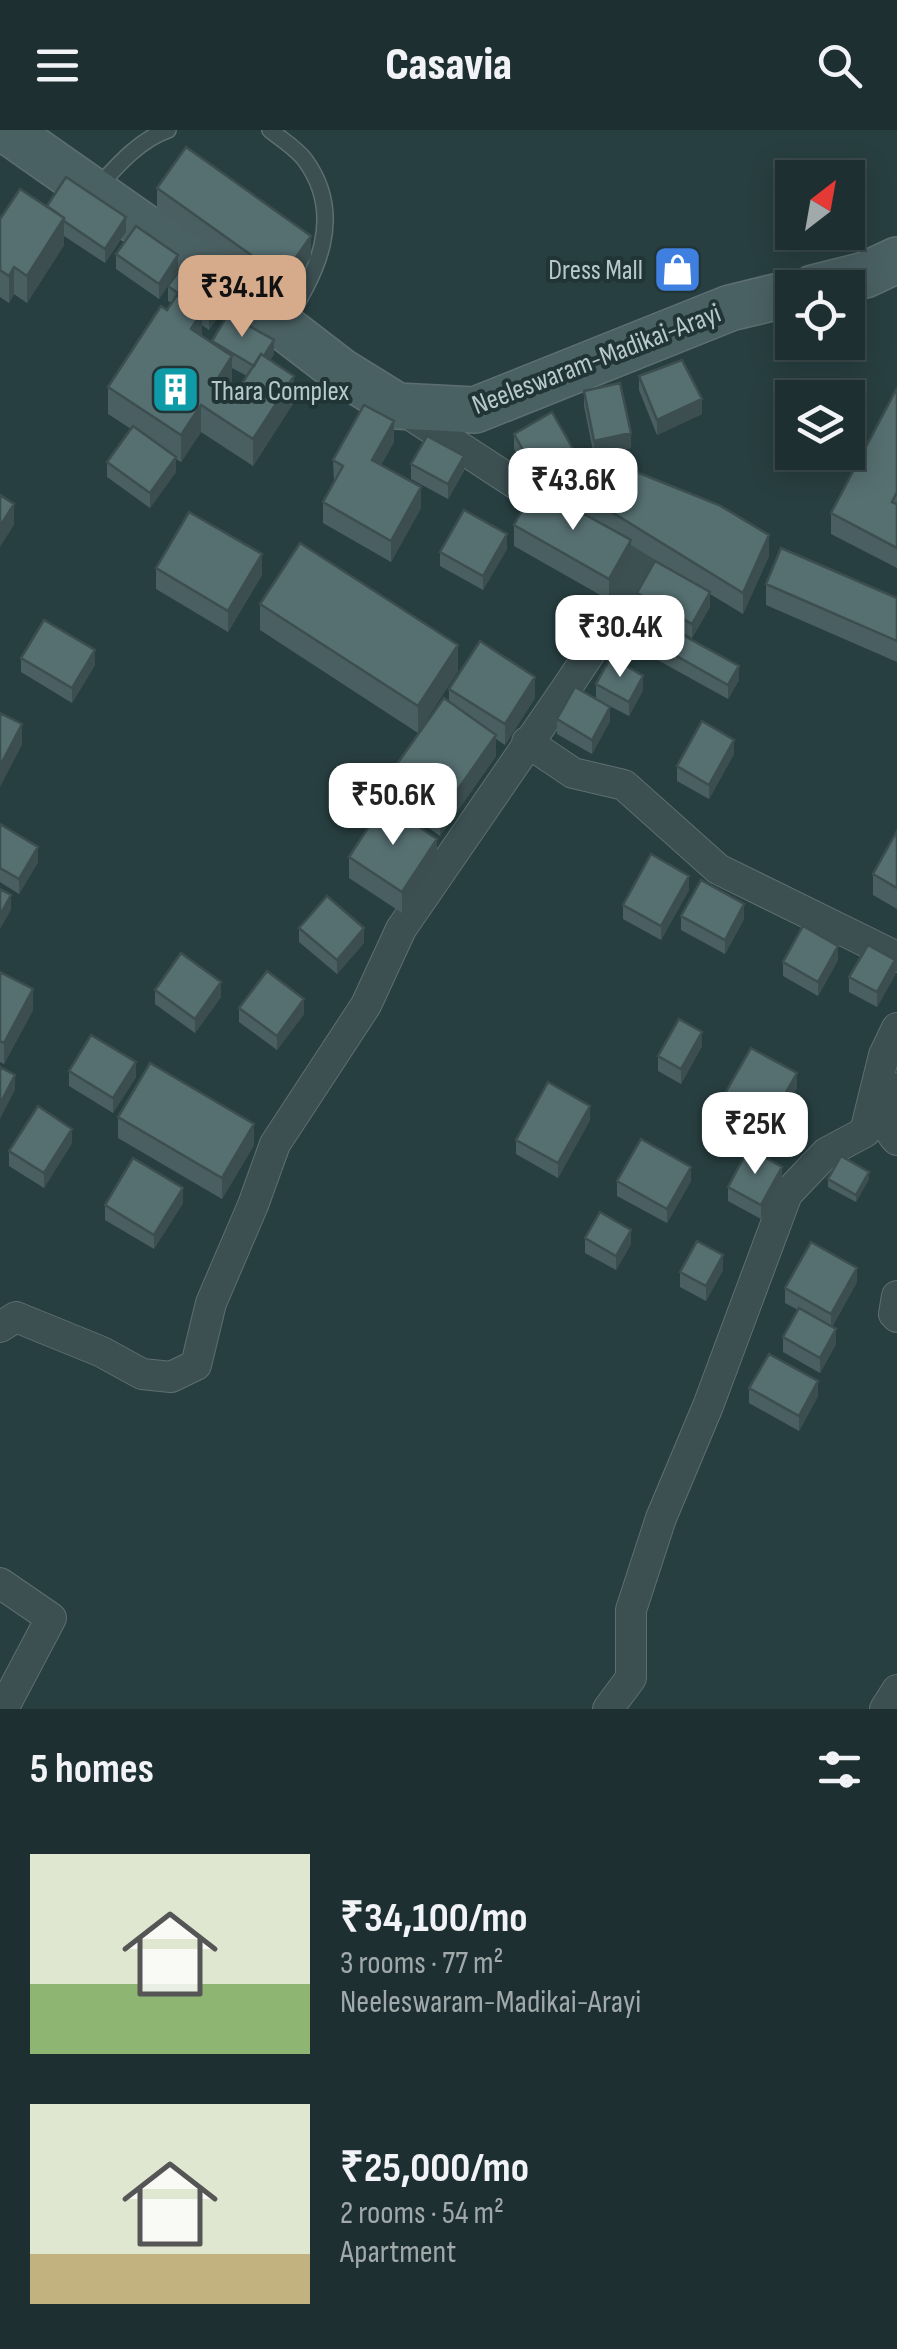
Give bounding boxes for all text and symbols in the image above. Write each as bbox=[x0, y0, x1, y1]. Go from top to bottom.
icon: menu bbox=[30, 38, 85, 93]
text: Casavia bbox=[385, 38, 512, 93]
icon: search bbox=[812, 38, 867, 93]
north arrow bbox=[775, 160, 865, 250]
map controls bbox=[775, 160, 865, 470]
shop icon: Dress Mall bbox=[652, 243, 704, 295]
place label: Dress Mall bbox=[548, 254, 643, 287]
pin: ₹34.1K bbox=[161, 255, 323, 340]
text: ₹34.1K bbox=[200, 268, 284, 307]
button: locate bbox=[775, 270, 865, 360]
street label: Neeleswaram-Madikai-Arayi bbox=[468, 297, 725, 422]
building icon: Thara Complex bbox=[150, 364, 202, 416]
place label: Thara Complex bbox=[211, 375, 349, 408]
button: layers bbox=[775, 380, 865, 470]
pin: ₹43.6K bbox=[492, 448, 654, 533]
text: ₹43.6K bbox=[530, 461, 616, 500]
pin: ₹30.4K bbox=[539, 595, 701, 680]
text: ₹30.4K bbox=[577, 608, 663, 647]
pin: ₹50.6K bbox=[312, 763, 474, 848]
text: ₹50.6K bbox=[351, 776, 435, 815]
pin: ₹25K bbox=[696, 1092, 814, 1177]
text: ₹25K bbox=[724, 1105, 786, 1144]
icon: filters bbox=[812, 1742, 867, 1797]
text: 5 homes bbox=[30, 1744, 154, 1795]
text: ₹34,100/mo bbox=[340, 1893, 528, 1944]
icon: home bbox=[110, 1894, 230, 2014]
text: 3 rooms · 77 m² bbox=[340, 1944, 504, 1983]
text: Neeleswaram-Madikai-Arayi bbox=[340, 1983, 641, 2022]
text: ₹25,000/mo bbox=[340, 2143, 529, 2194]
icon: home bbox=[110, 2144, 230, 2264]
text: 2 rooms · 54 m² bbox=[340, 2194, 504, 2233]
text: Apartment bbox=[340, 2233, 456, 2272]

